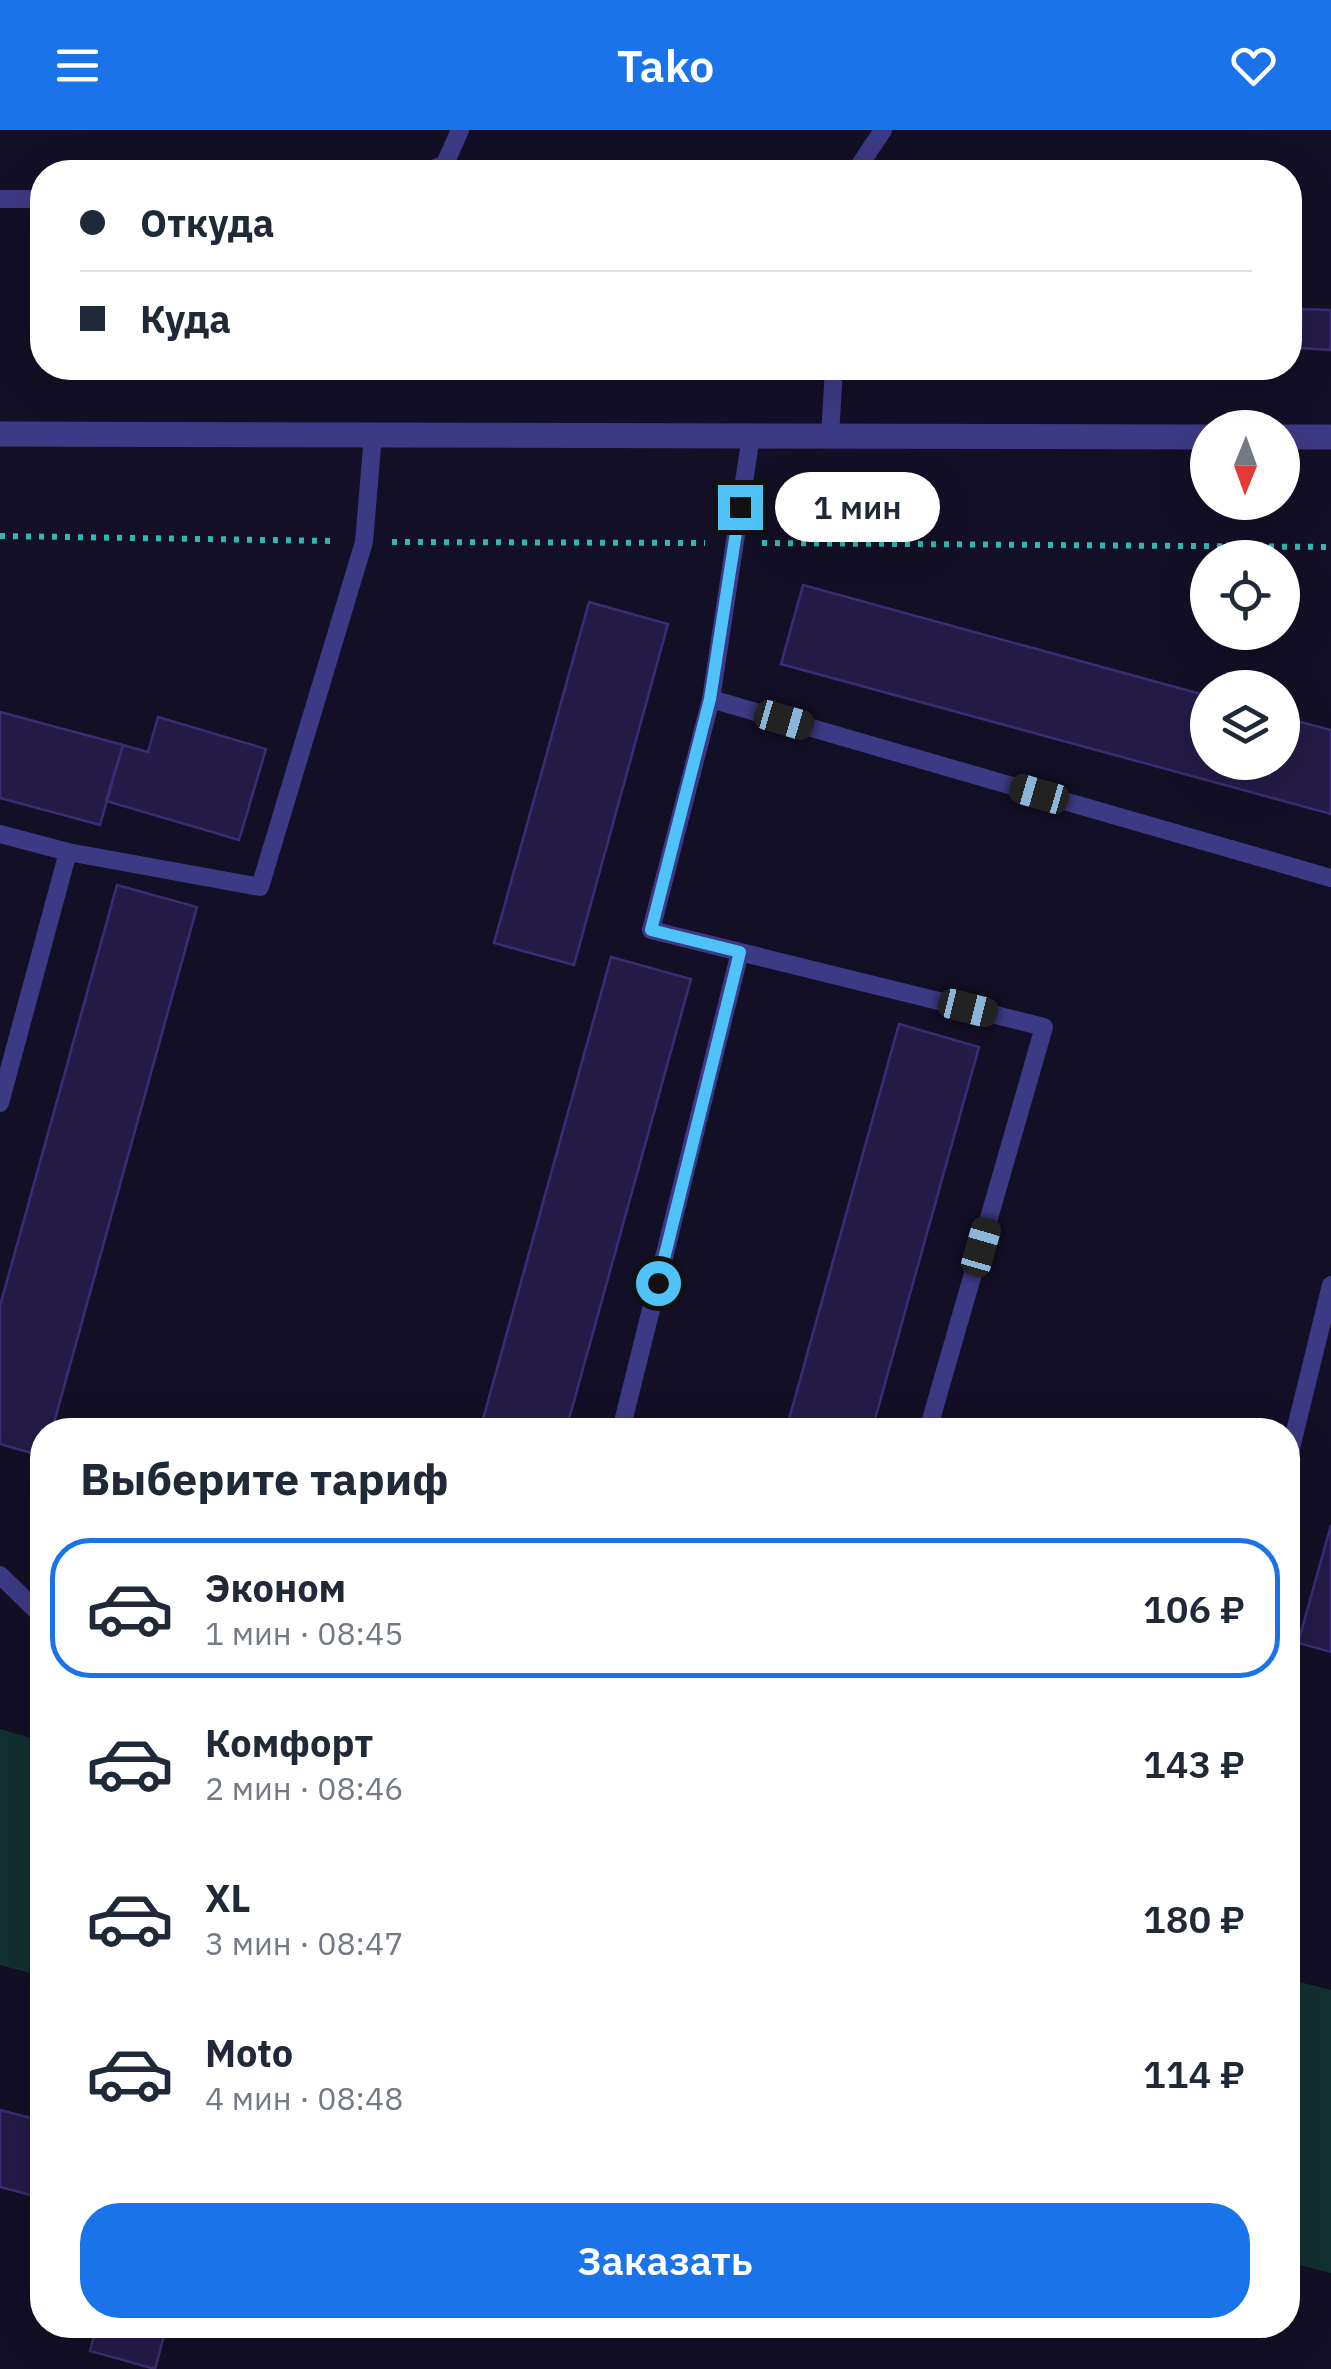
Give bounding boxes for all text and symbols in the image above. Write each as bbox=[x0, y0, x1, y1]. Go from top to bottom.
text: Tako bbox=[617, 36, 714, 94]
icon: menu bbox=[50, 38, 105, 93]
icon: heart bbox=[1226, 38, 1281, 93]
text: Откуда bbox=[140, 198, 274, 247]
text: Куда bbox=[140, 294, 231, 343]
north arrow bbox=[1190, 410, 1300, 520]
map controls bbox=[1190, 410, 1300, 780]
callout: 1 мин bbox=[775, 472, 940, 542]
route end bbox=[718, 485, 763, 530]
text: 1 мин bbox=[813, 486, 902, 528]
button: locate bbox=[1190, 540, 1300, 650]
button: layers bbox=[1190, 670, 1300, 780]
car bbox=[751, 697, 817, 743]
car bbox=[1006, 771, 1072, 817]
car bbox=[935, 986, 1001, 1030]
car bbox=[958, 1214, 1004, 1280]
route start bbox=[636, 1261, 681, 1306]
text: Выберите тариф bbox=[80, 1449, 449, 1507]
icon: car bbox=[85, 1563, 175, 1653]
text: Эконом bbox=[205, 1563, 346, 1612]
text: 106 ₽ bbox=[1143, 1584, 1245, 1633]
text: 1 мин · 08:45 bbox=[205, 1612, 403, 1654]
icon: car bbox=[85, 1718, 175, 1808]
text: Комфорт bbox=[205, 1718, 373, 1767]
text: 143 ₽ bbox=[1143, 1739, 1245, 1788]
text: 2 мин · 08:46 bbox=[205, 1767, 403, 1809]
icon: car bbox=[85, 1873, 175, 1963]
text: XL bbox=[205, 1873, 251, 1922]
text: 180 ₽ bbox=[1143, 1894, 1245, 1943]
text: 3 мин · 08:47 bbox=[205, 1922, 403, 1964]
icon: car bbox=[85, 2028, 175, 2118]
text: Moto bbox=[205, 2028, 293, 2077]
text: 114 ₽ bbox=[1143, 2049, 1245, 2098]
text: 4 мин · 08:48 bbox=[205, 2077, 403, 2119]
button: Заказать bbox=[80, 2203, 1250, 2318]

